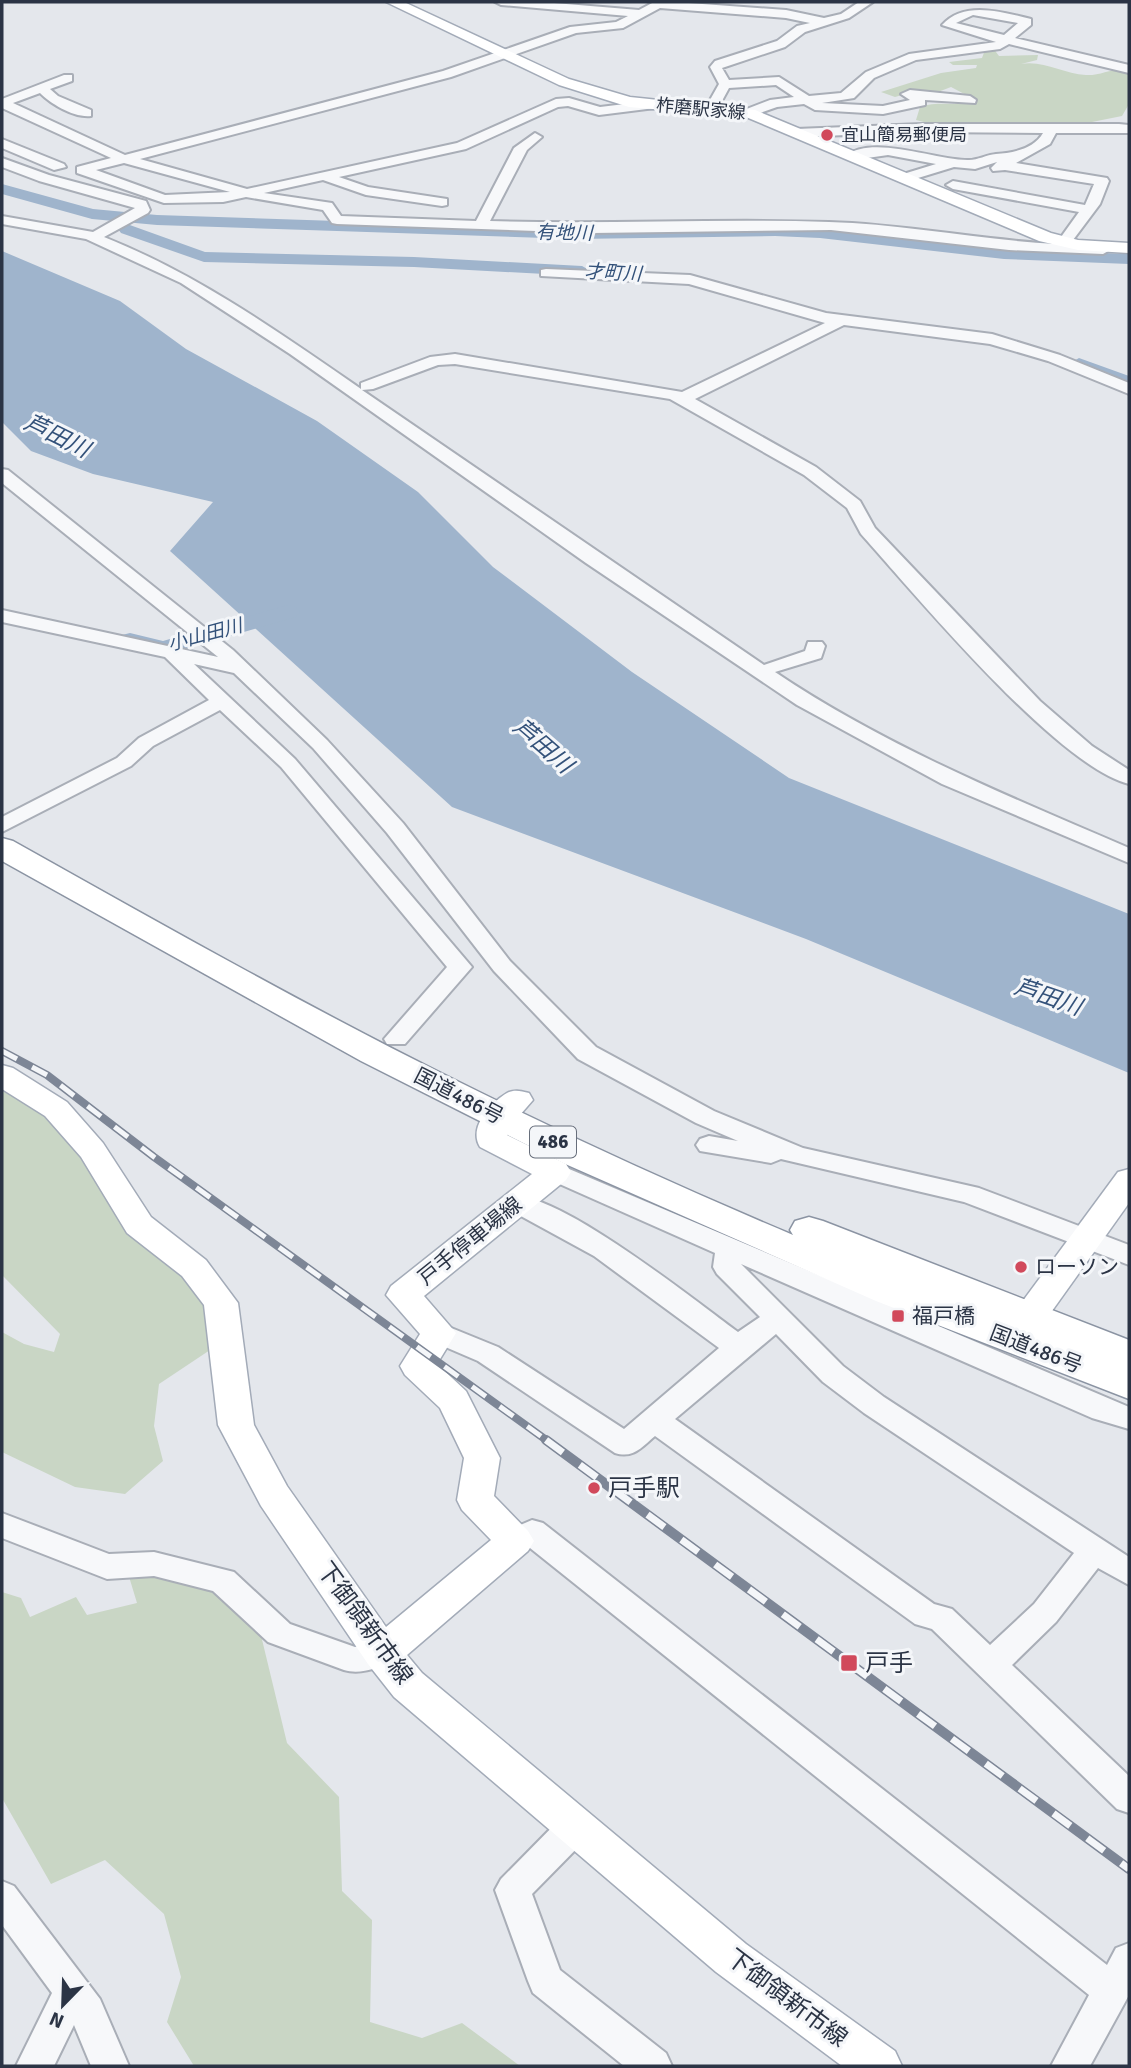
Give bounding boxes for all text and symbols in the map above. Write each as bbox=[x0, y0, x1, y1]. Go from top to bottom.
street label: 柞磨駅家線 bbox=[655, 94, 747, 124]
place label: 宜山簡易郵便局 bbox=[841, 124, 967, 146]
marker: 宜山簡易郵便局 bbox=[819, 127, 835, 143]
water label: 有地川 bbox=[535, 221, 595, 246]
water label: 才町川 bbox=[584, 260, 644, 287]
water label: 芦田川 bbox=[20, 408, 97, 465]
water label: 小山田川 bbox=[165, 613, 247, 656]
water label: 芦田川 bbox=[507, 712, 581, 782]
water label: 芦田川 bbox=[1011, 972, 1088, 1023]
street label: 国道486号 bbox=[410, 1062, 508, 1130]
road number: 486 bbox=[530, 1126, 576, 1158]
street label: 戸手停車場線 bbox=[413, 1191, 527, 1291]
place label: ローソン bbox=[1035, 1254, 1119, 1280]
marker: ローソン bbox=[1013, 1259, 1029, 1275]
place label: 福戸橋 bbox=[912, 1303, 975, 1329]
marker: 福戸橋 bbox=[890, 1308, 906, 1324]
street label: 国道486号 bbox=[986, 1319, 1086, 1379]
place label: 戸手駅 bbox=[608, 1473, 680, 1503]
marker: 戸手駅 bbox=[586, 1480, 602, 1496]
street label: 下御領新市線 bbox=[311, 1556, 419, 1690]
place label: 戸手 bbox=[865, 1648, 913, 1678]
marker: 戸手 bbox=[839, 1653, 859, 1673]
street label: 下御領新市線 bbox=[720, 1943, 854, 2053]
north arrow bbox=[28, 1970, 98, 2040]
text: N bbox=[46, 2006, 68, 2033]

